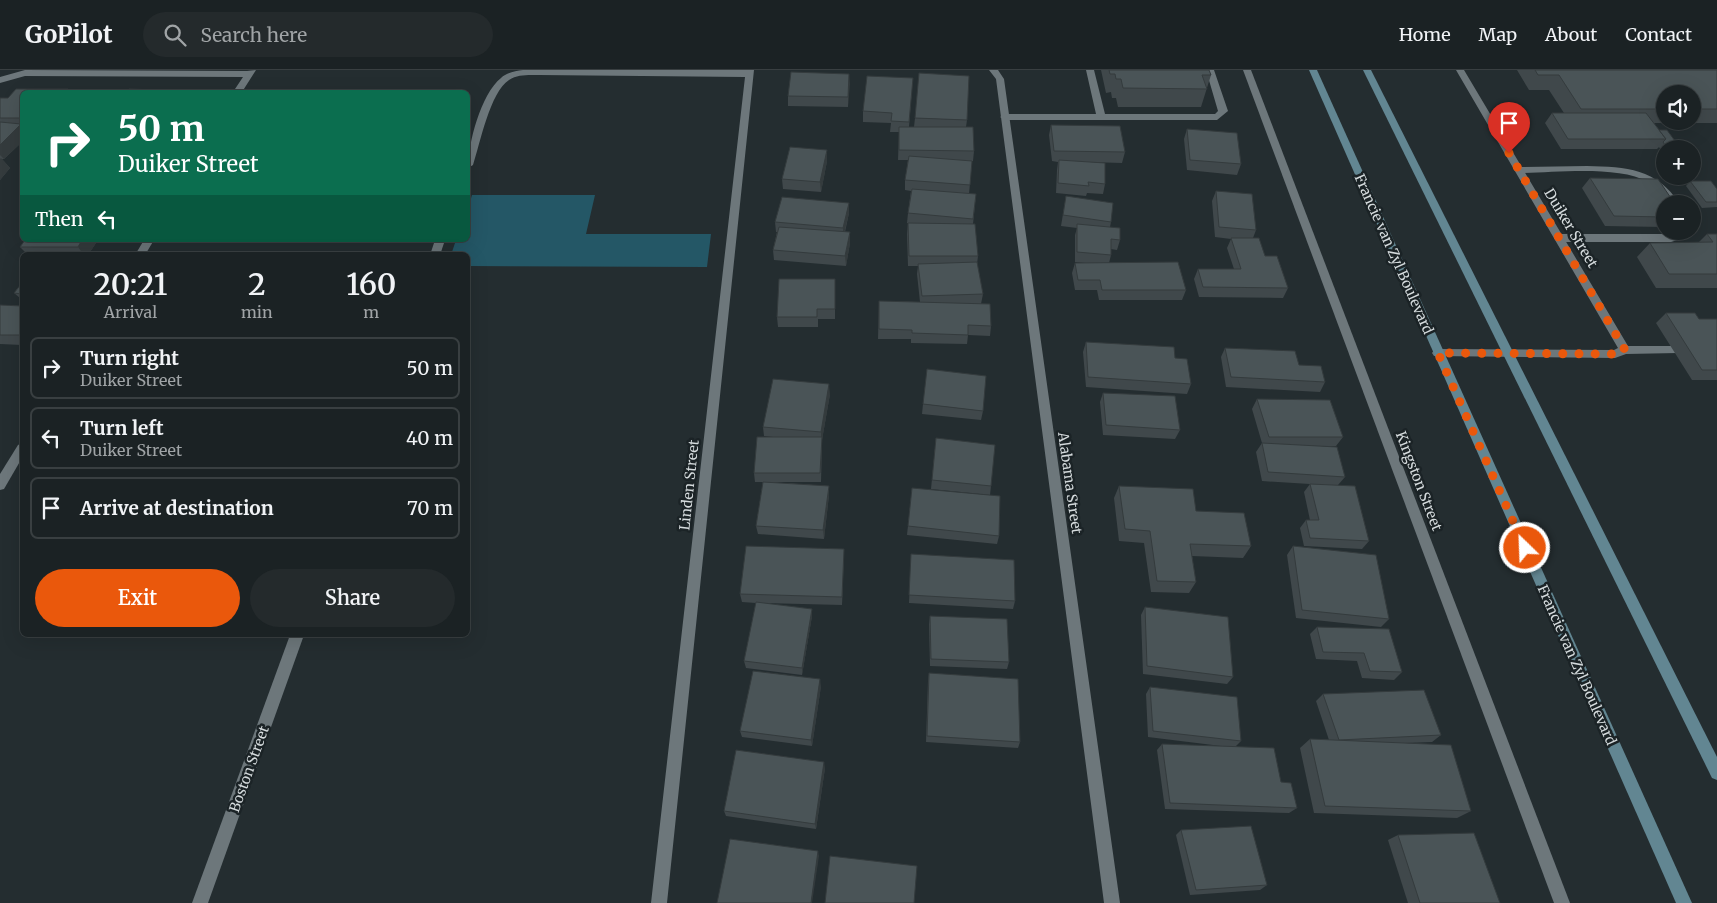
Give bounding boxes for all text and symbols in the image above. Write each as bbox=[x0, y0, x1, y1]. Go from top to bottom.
search box bbox=[143, 12, 493, 57]
text: GoPilot bbox=[25, 19, 113, 50]
icon: search bbox=[161, 21, 189, 49]
text: Search here bbox=[201, 23, 307, 47]
text: Home bbox=[1399, 23, 1451, 46]
text: Map bbox=[1479, 23, 1517, 46]
text: About bbox=[1545, 23, 1597, 46]
text: Contact bbox=[1625, 23, 1692, 46]
map controls bbox=[1656, 85, 1701, 240]
button: sound bbox=[1656, 85, 1701, 130]
pin bbox=[1488, 102, 1530, 153]
text: 50 m bbox=[118, 107, 205, 151]
icon: arrive bbox=[1495, 109, 1523, 137]
icon: right bbox=[35, 110, 100, 175]
button: + bbox=[1656, 140, 1701, 185]
text: Duiker Street bbox=[118, 150, 259, 178]
street label: Francie van Zyl Boulevard bbox=[1351, 171, 1438, 337]
street label: Duiker Street bbox=[1540, 185, 1602, 271]
button: − bbox=[1656, 195, 1701, 240]
icon: left bbox=[93, 205, 121, 233]
text: Then bbox=[35, 207, 83, 231]
text: 20:21 bbox=[94, 265, 167, 303]
text: 2 bbox=[248, 265, 266, 303]
text: 160 bbox=[346, 265, 396, 303]
text: Arrival bbox=[104, 302, 157, 322]
text: min bbox=[241, 302, 273, 322]
text: m bbox=[363, 302, 379, 322]
text: Turn right bbox=[80, 346, 179, 370]
icon: right bbox=[37, 354, 65, 382]
text: 50 m bbox=[407, 356, 453, 380]
text: Duiker Street bbox=[80, 370, 182, 390]
text: Turn left bbox=[80, 416, 164, 440]
icon: left bbox=[37, 424, 65, 452]
text: 40 m bbox=[406, 426, 453, 450]
street label: Kingston Street bbox=[1392, 429, 1446, 534]
street label: Alabama Street bbox=[1054, 430, 1086, 536]
street label: Linden Street bbox=[675, 438, 703, 531]
text: Duiker Street bbox=[80, 440, 182, 460]
icon: arrive bbox=[37, 494, 65, 522]
text: Arrive at destination bbox=[80, 496, 274, 520]
text: 70 m bbox=[407, 496, 453, 520]
position arrow bbox=[1498, 521, 1550, 573]
button: Exit bbox=[35, 569, 240, 627]
button: Share bbox=[250, 569, 455, 627]
street label: Francie van Zyl Boulevard bbox=[1534, 582, 1621, 748]
street label: Boston Street bbox=[225, 723, 273, 815]

